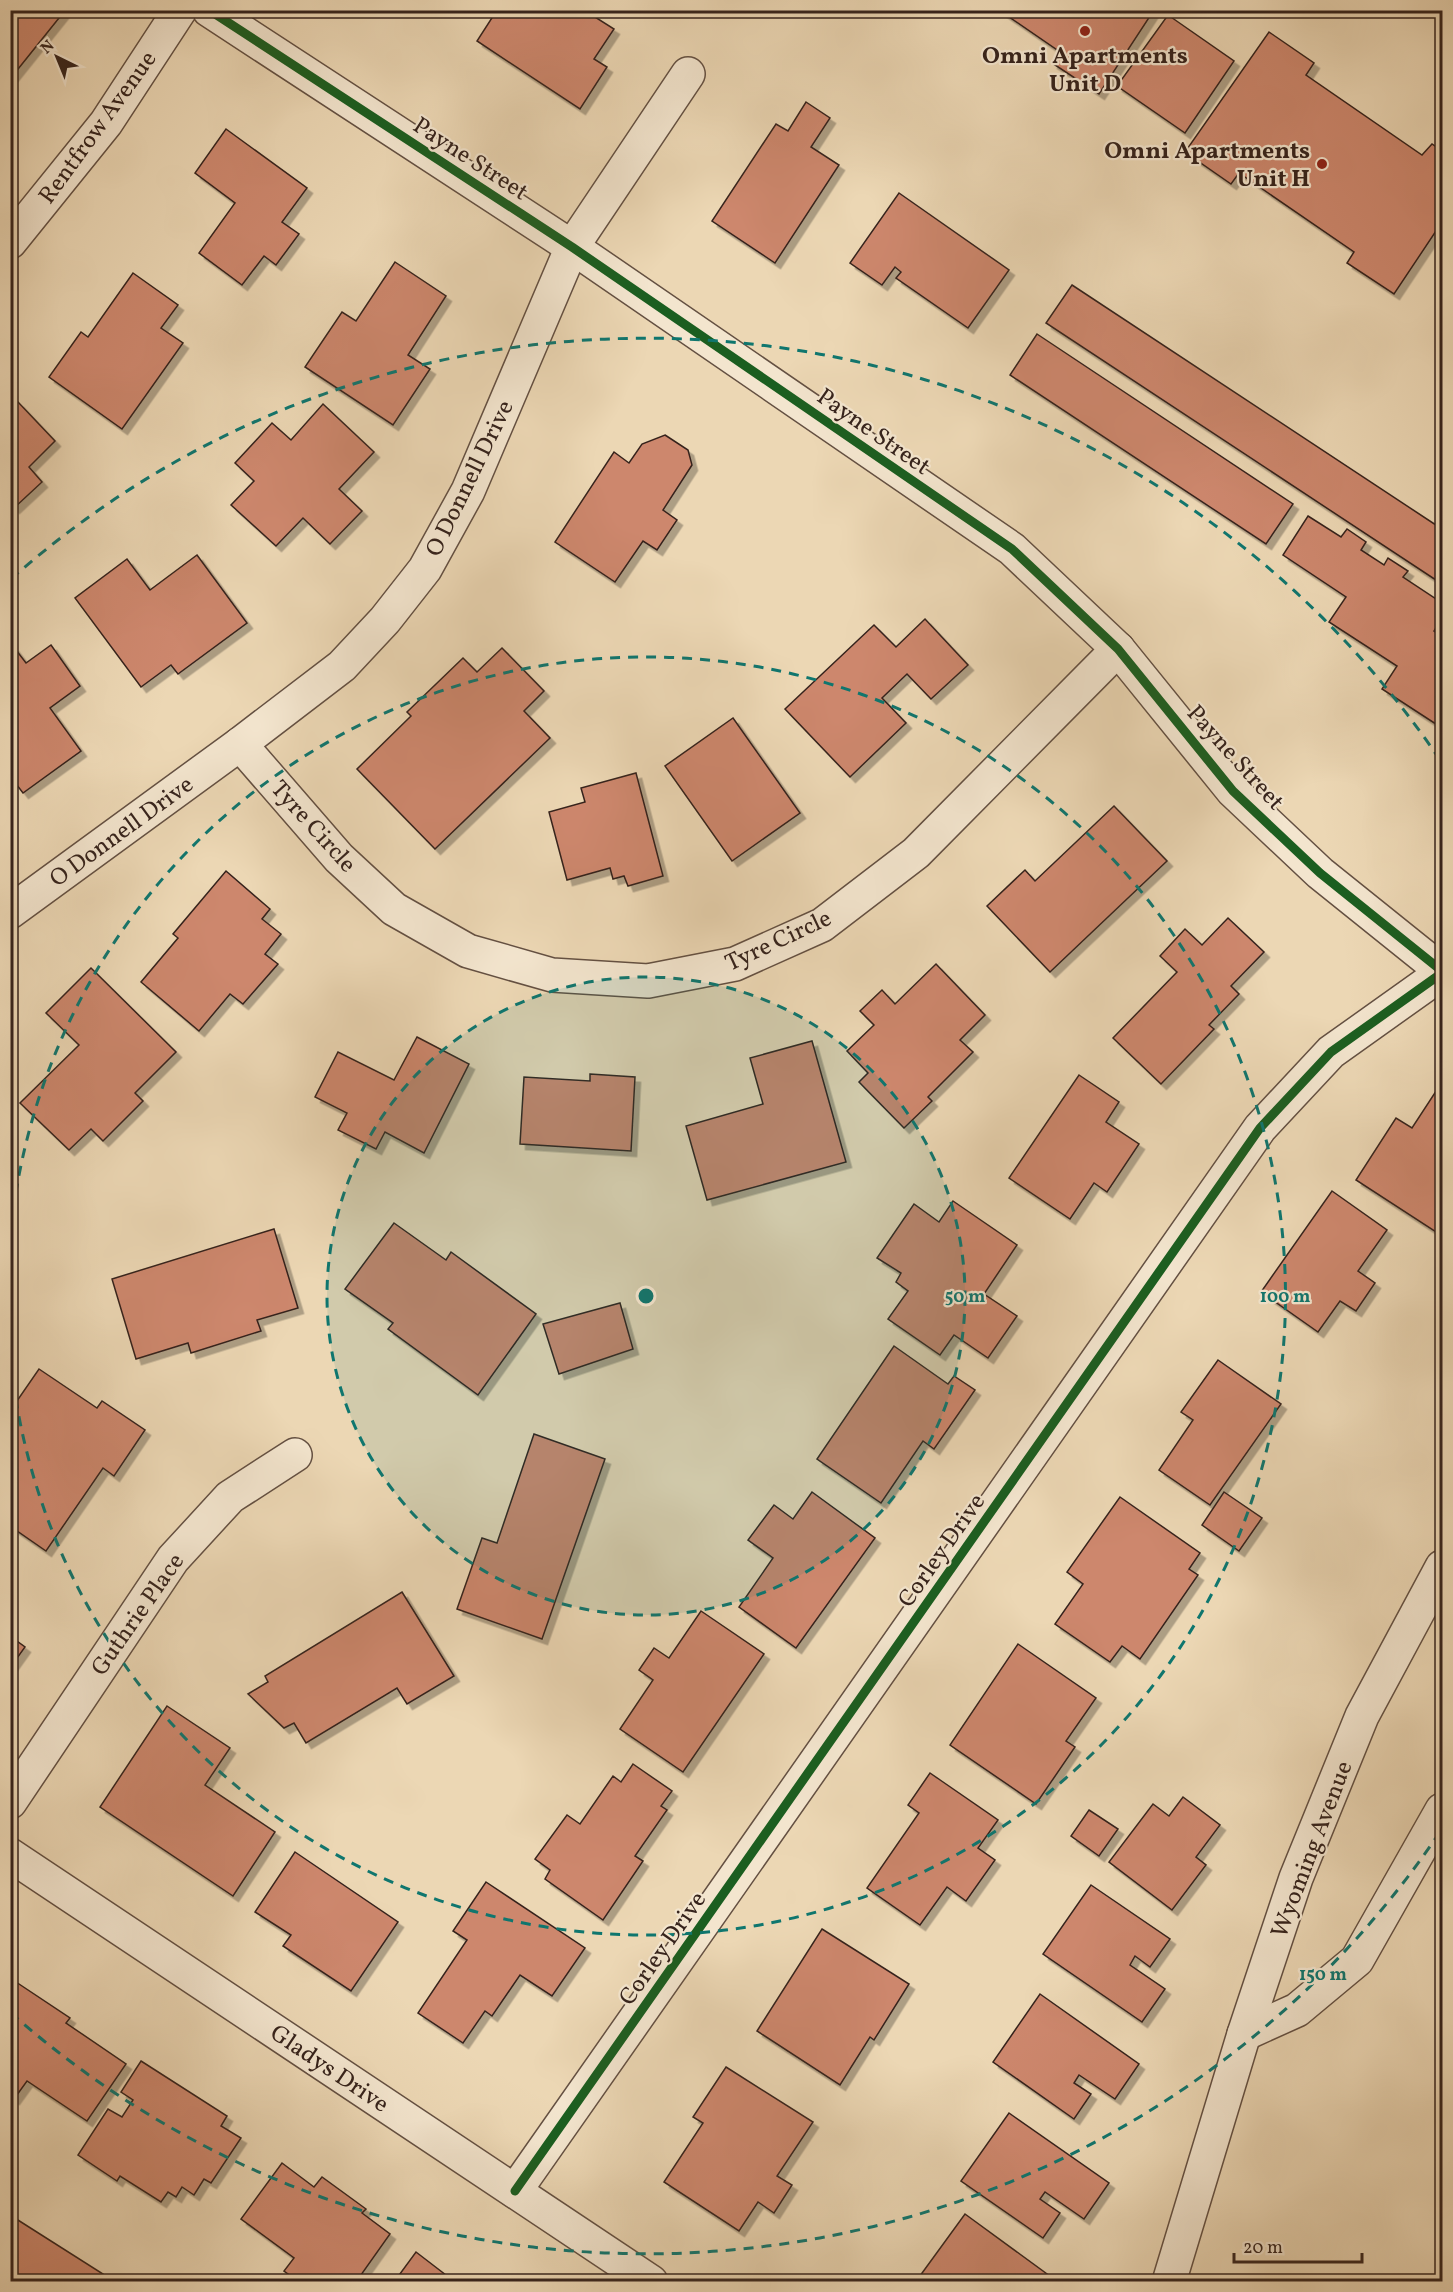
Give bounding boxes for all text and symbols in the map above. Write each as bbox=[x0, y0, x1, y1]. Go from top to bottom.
marker: Omni Apartments Unit D bbox=[1078, 24, 1092, 38]
north arrow bbox=[27, 27, 87, 87]
text: N bbox=[36, 35, 60, 60]
place label: Omni Apartments Unit D bbox=[982, 40, 1188, 102]
street label: Rentfrow Avenue bbox=[31, 45, 166, 212]
street label: Payne Street bbox=[405, 110, 534, 210]
place label: Omni Apartments Unit H bbox=[1104, 135, 1310, 197]
marker: Omni Apartments Unit H bbox=[1315, 157, 1329, 171]
street label: Payne Street bbox=[809, 381, 936, 484]
street label: O Donnell Drive bbox=[418, 395, 523, 563]
street label: Payne Street bbox=[1178, 698, 1291, 819]
street label: O Donnell Drive bbox=[43, 769, 201, 896]
street label: Tyre Circle bbox=[262, 774, 363, 881]
street label: Tyre Circle bbox=[720, 902, 838, 981]
text: 50 m bbox=[945, 1285, 985, 1310]
text: 100 m bbox=[1260, 1285, 1310, 1310]
centre of rings bbox=[636, 1286, 656, 1306]
street label: Corley Drive bbox=[891, 1487, 995, 1615]
street label: Guthrie Place bbox=[84, 1547, 193, 1683]
street label: Wyoming Avenue bbox=[1263, 1756, 1362, 1943]
street label: Corley Drive bbox=[612, 1885, 716, 2013]
text: 150 m bbox=[1299, 1963, 1347, 1988]
street label: Gladys Drive bbox=[263, 2017, 395, 2122]
scale bar bbox=[1234, 2226, 1362, 2264]
text: 20 m bbox=[1243, 2236, 1283, 2261]

